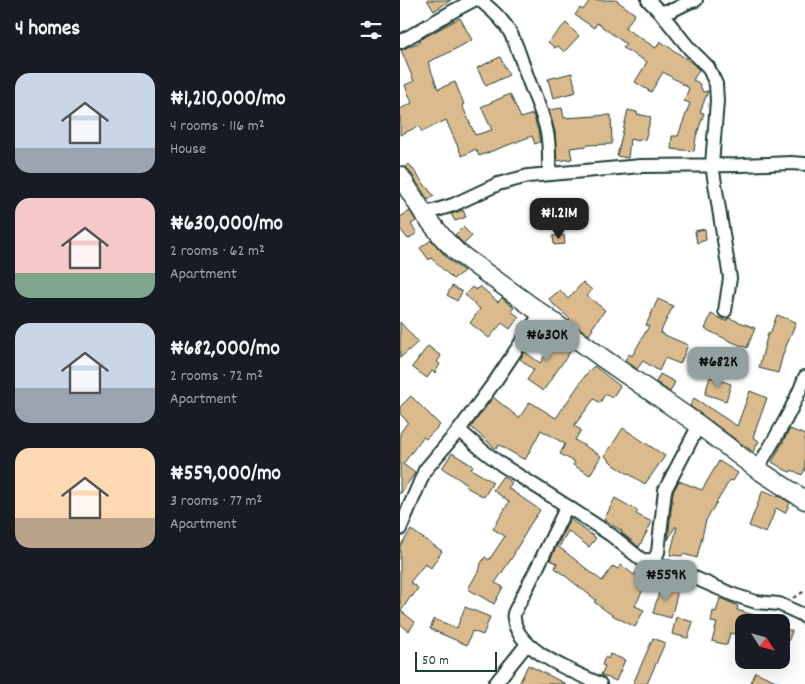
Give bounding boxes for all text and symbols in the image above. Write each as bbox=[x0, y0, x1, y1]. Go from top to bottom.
text: 4 homes bbox=[15, 15, 80, 45]
icon: filters bbox=[357, 16, 385, 44]
text: ₦1,210,000/mo bbox=[170, 85, 286, 115]
icon: home bbox=[55, 93, 115, 153]
text: 4 rooms · 116 m² bbox=[170, 115, 265, 138]
text: House bbox=[170, 138, 206, 161]
pin: ₦1.21M bbox=[518, 198, 600, 240]
text: ₦1.21M bbox=[541, 202, 577, 225]
text: ₦630,000/mo bbox=[170, 210, 283, 240]
icon: home bbox=[55, 218, 115, 278]
text: 2 rooms · 62 m² bbox=[170, 240, 265, 263]
text: Apartment bbox=[170, 263, 237, 286]
pin: ₦630K bbox=[512, 320, 582, 362]
text: ₦630K bbox=[526, 324, 568, 347]
text: ₦682,000/mo bbox=[170, 335, 280, 365]
icon: home bbox=[55, 343, 115, 403]
pin: ₦682K bbox=[683, 346, 753, 389]
text: ₦682K bbox=[698, 351, 738, 374]
text: 2 rooms · 72 m² bbox=[170, 365, 263, 388]
text: Apartment bbox=[170, 388, 237, 411]
text: ₦559,000/mo bbox=[170, 460, 281, 490]
icon: home bbox=[55, 468, 115, 528]
text: 3 rooms · 77 m² bbox=[170, 490, 262, 513]
text: Apartment bbox=[170, 513, 237, 536]
pin: ₦559K bbox=[631, 560, 701, 602]
text: ₦559K bbox=[646, 564, 686, 587]
north arrow bbox=[735, 614, 790, 669]
map controls bbox=[735, 614, 790, 669]
scale bar bbox=[415, 649, 498, 672]
text: 50 m bbox=[422, 651, 449, 671]

